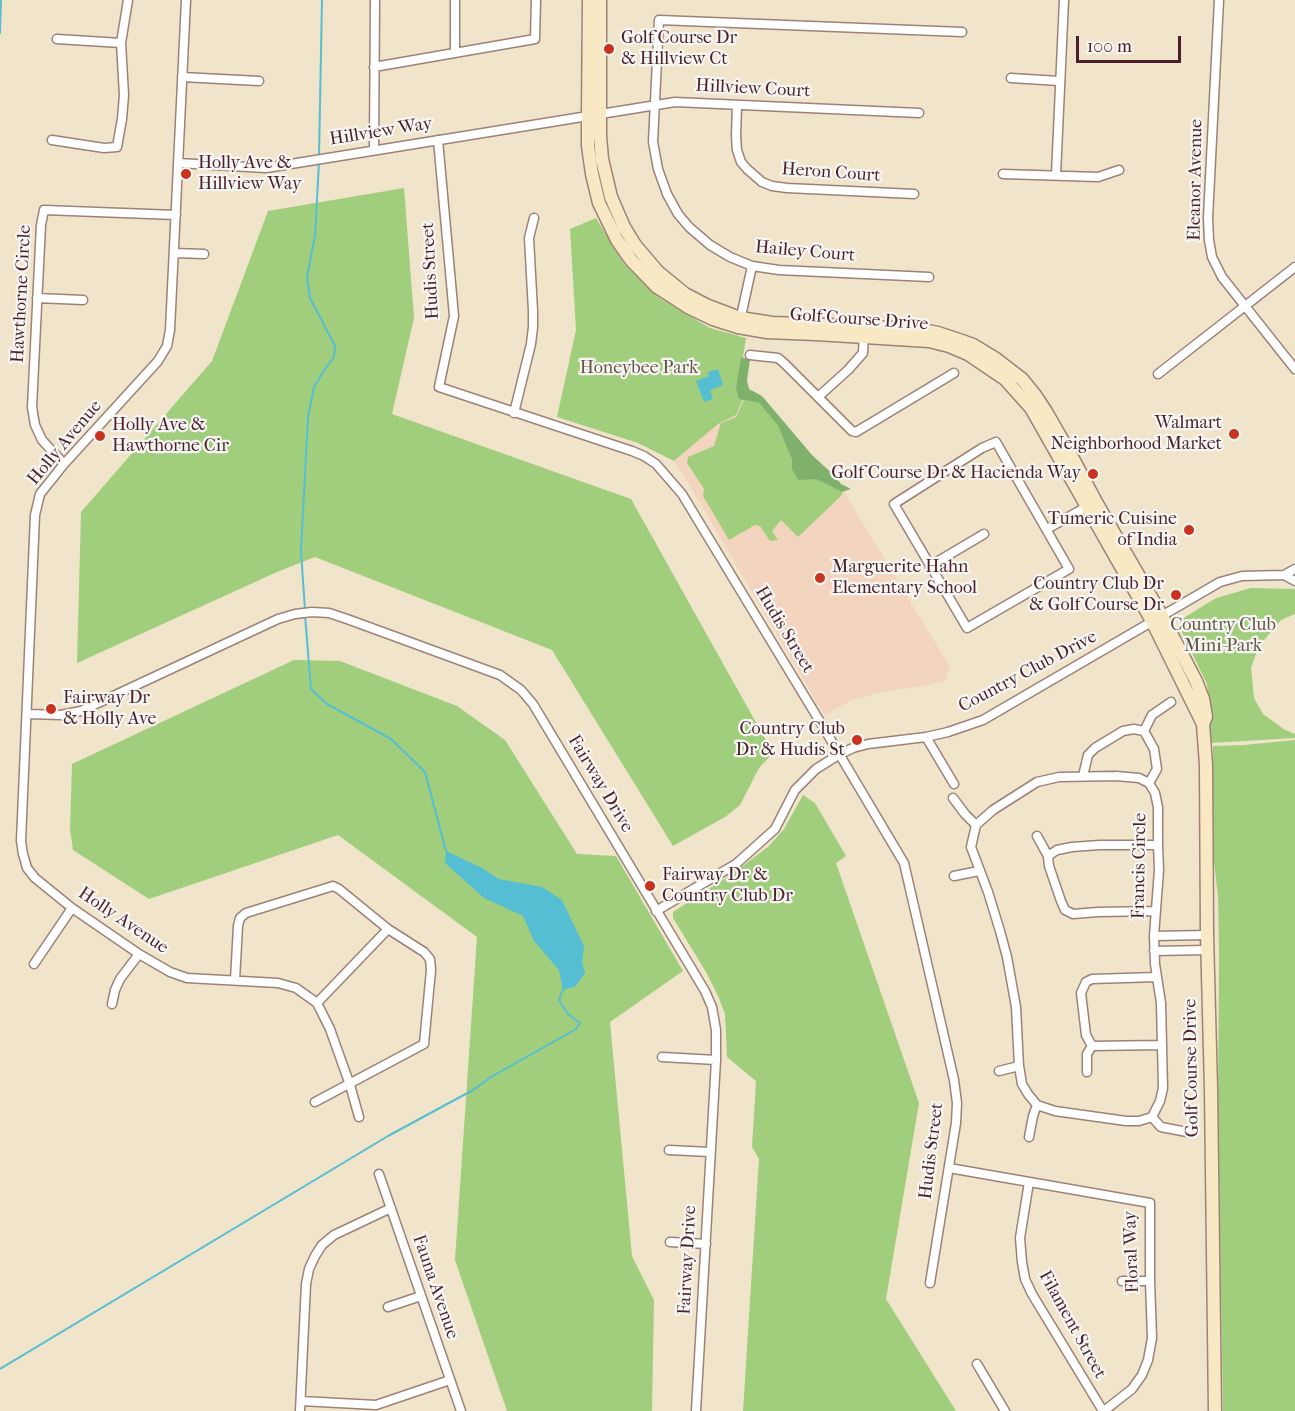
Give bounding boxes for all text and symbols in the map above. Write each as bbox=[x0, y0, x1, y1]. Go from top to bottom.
scale bar bbox=[1079, 24, 1184, 62]
place label: Golf Course Dr & Hillview Ct bbox=[621, 28, 737, 70]
text: 100 m bbox=[1087, 36, 1132, 57]
marker: Golf Course Dr & Hillview Ct bbox=[602, 42, 616, 56]
street label: Hillview Court bbox=[695, 75, 811, 103]
street label: Hillview Way bbox=[328, 113, 434, 151]
street label: Eleanor Avenue bbox=[1184, 119, 1208, 241]
place label: Holly Ave & Hillview Way bbox=[198, 153, 302, 195]
street label: Heron Court bbox=[781, 159, 881, 187]
marker: Holly Ave & Hillview Way bbox=[179, 167, 193, 181]
street label: Hudis Street bbox=[418, 222, 444, 320]
street label: Hawthorne Circle bbox=[8, 224, 36, 364]
street label: Hailey Court bbox=[754, 237, 856, 267]
street label: Golf Course Drive bbox=[789, 304, 929, 336]
park label: Honeybee Park bbox=[580, 358, 698, 380]
street label: Holly Avenue bbox=[23, 396, 107, 490]
place label: Walmart Neighborhood Market bbox=[1050, 413, 1222, 456]
place label: Holly Ave & Hawthorne Cir bbox=[112, 415, 229, 458]
marker: Walmart Neighborhood Market bbox=[1227, 427, 1241, 441]
marker: Holly Ave & Hawthorne Cir bbox=[93, 429, 107, 443]
place label: Golf Course Dr & Hacienda Way bbox=[831, 463, 1081, 485]
marker: Golf Course Dr & Hacienda Way bbox=[1086, 467, 1100, 481]
place label: Tumeric Cuisine of India bbox=[1048, 509, 1177, 552]
marker: Tumeric Cuisine of India bbox=[1182, 523, 1196, 537]
place label: Marguerite Hahn Elementary School bbox=[832, 557, 977, 600]
marker: Marguerite Hahn Elementary School bbox=[813, 571, 827, 585]
place label: Country Club Dr & Golf Course Dr bbox=[1029, 574, 1164, 616]
street label: Hudis Street bbox=[750, 583, 818, 677]
marker: Country Club Dr & Golf Course Dr bbox=[1169, 588, 1183, 602]
park label: Country Club Mini-Park bbox=[1170, 615, 1276, 658]
street label: Country Club Drive bbox=[955, 626, 1101, 718]
place label: Fairway Dr & Holly Ave bbox=[63, 688, 157, 730]
marker: Fairway Dr & Holly Ave bbox=[44, 702, 58, 716]
place label: Country Club Dr & Hudis St bbox=[736, 719, 845, 762]
street label: Fairway Drive bbox=[563, 731, 637, 837]
marker: Country Club Dr & Hudis St bbox=[850, 733, 864, 747]
street label: Francis Circle bbox=[1128, 813, 1152, 919]
place label: Fairway Dr & Country Club Dr bbox=[662, 865, 793, 908]
marker: Fairway Dr & Country Club Dr bbox=[643, 879, 657, 893]
street label: Holly Avenue bbox=[74, 883, 172, 959]
street label: Golf Course Drive bbox=[1180, 998, 1204, 1138]
street label: Hudis Street bbox=[915, 1101, 949, 1201]
street label: Fairway Drive bbox=[674, 1205, 702, 1315]
street label: Floral Way bbox=[1120, 1210, 1144, 1294]
street label: Fauna Avenue bbox=[407, 1232, 463, 1342]
street label: Filament Street bbox=[1033, 1267, 1111, 1383]

